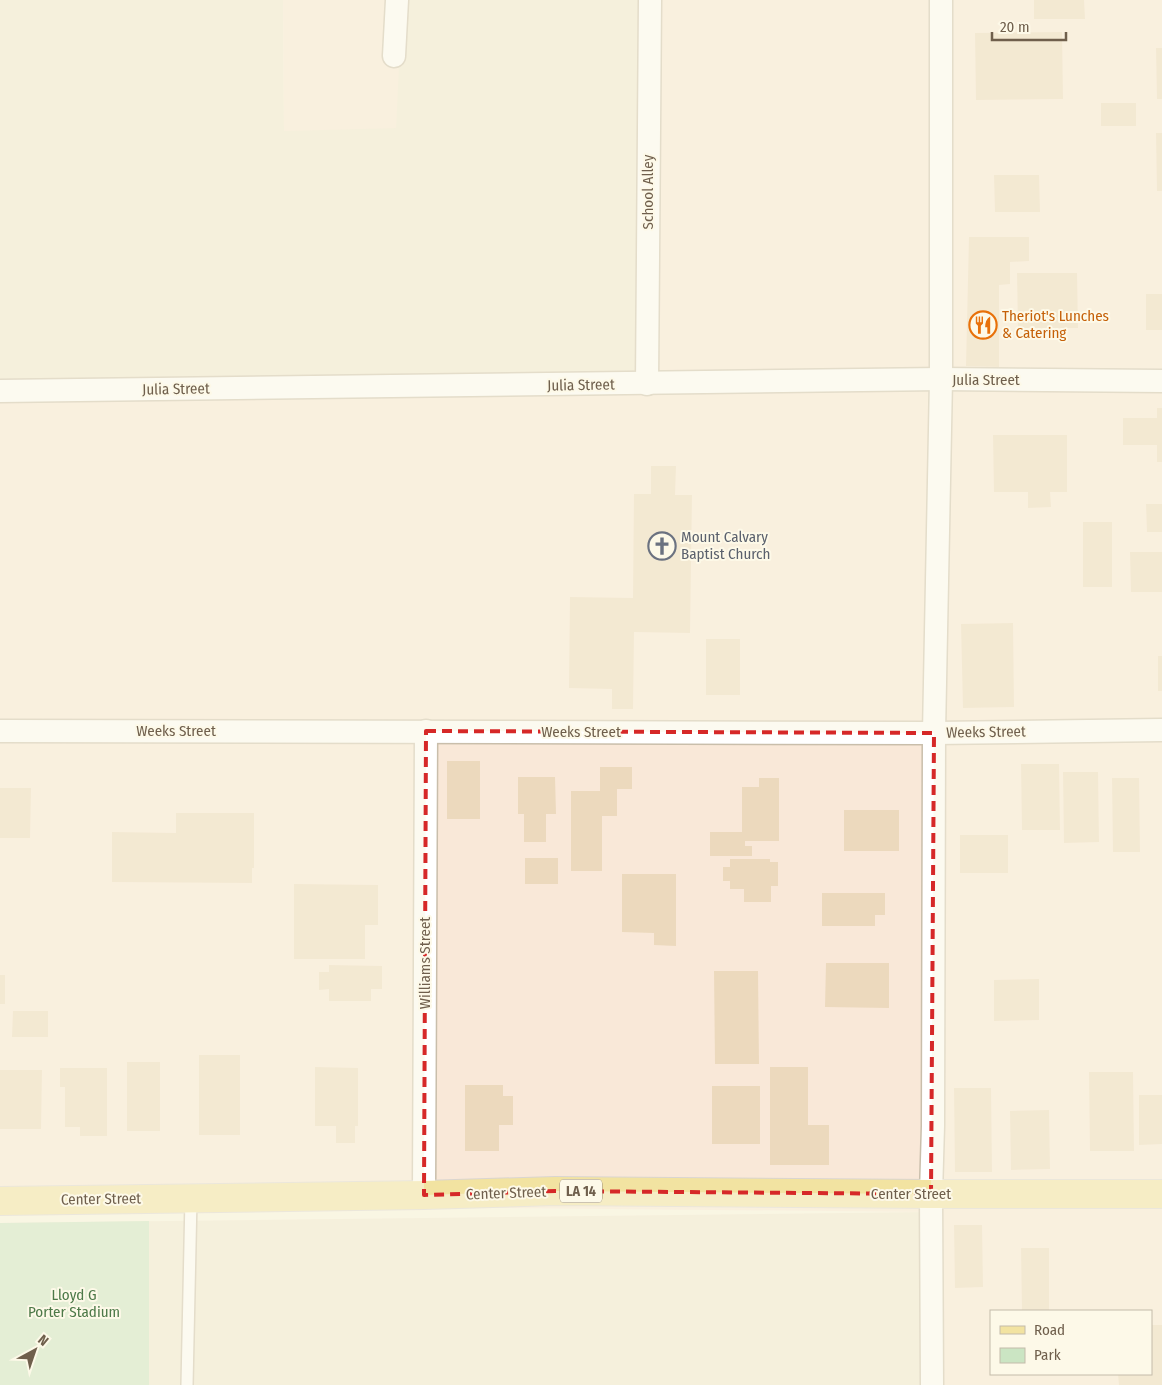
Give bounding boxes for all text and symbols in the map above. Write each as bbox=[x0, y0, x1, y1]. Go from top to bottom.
scale bar bbox=[992, 10, 1066, 42]
text: 20 m bbox=[1000, 18, 1030, 36]
street label: School Alley bbox=[639, 154, 657, 229]
place label: Theriot's Lunches & Catering bbox=[1002, 307, 1109, 342]
restaurant icon: Theriot's Lunches & Catering bbox=[968, 310, 998, 340]
street label: Julia Street bbox=[952, 371, 1020, 389]
street label: Julia Street bbox=[547, 375, 615, 395]
street label: Julia Street bbox=[142, 379, 210, 399]
place label: Mount Calvary Baptist Church bbox=[681, 528, 770, 563]
church icon: Mount Calvary Baptist Church bbox=[647, 531, 677, 561]
street label: Weeks Street bbox=[136, 722, 216, 740]
street label: Weeks Street bbox=[946, 722, 1026, 742]
street label: Weeks Street bbox=[541, 723, 621, 741]
street label: Williams Street bbox=[416, 917, 434, 1009]
road number: LA 14 bbox=[560, 1180, 602, 1202]
street label: Center Street bbox=[466, 1183, 547, 1203]
street label: Center Street bbox=[871, 1185, 951, 1203]
street label: Center Street bbox=[61, 1189, 141, 1209]
park label: Lloyd G Porter Stadium bbox=[28, 1286, 120, 1321]
legend bbox=[990, 1310, 1152, 1375]
text: Road bbox=[1034, 1321, 1065, 1339]
north arrow bbox=[10, 1325, 60, 1375]
text: N bbox=[34, 1331, 52, 1350]
text: Park bbox=[1034, 1346, 1061, 1364]

